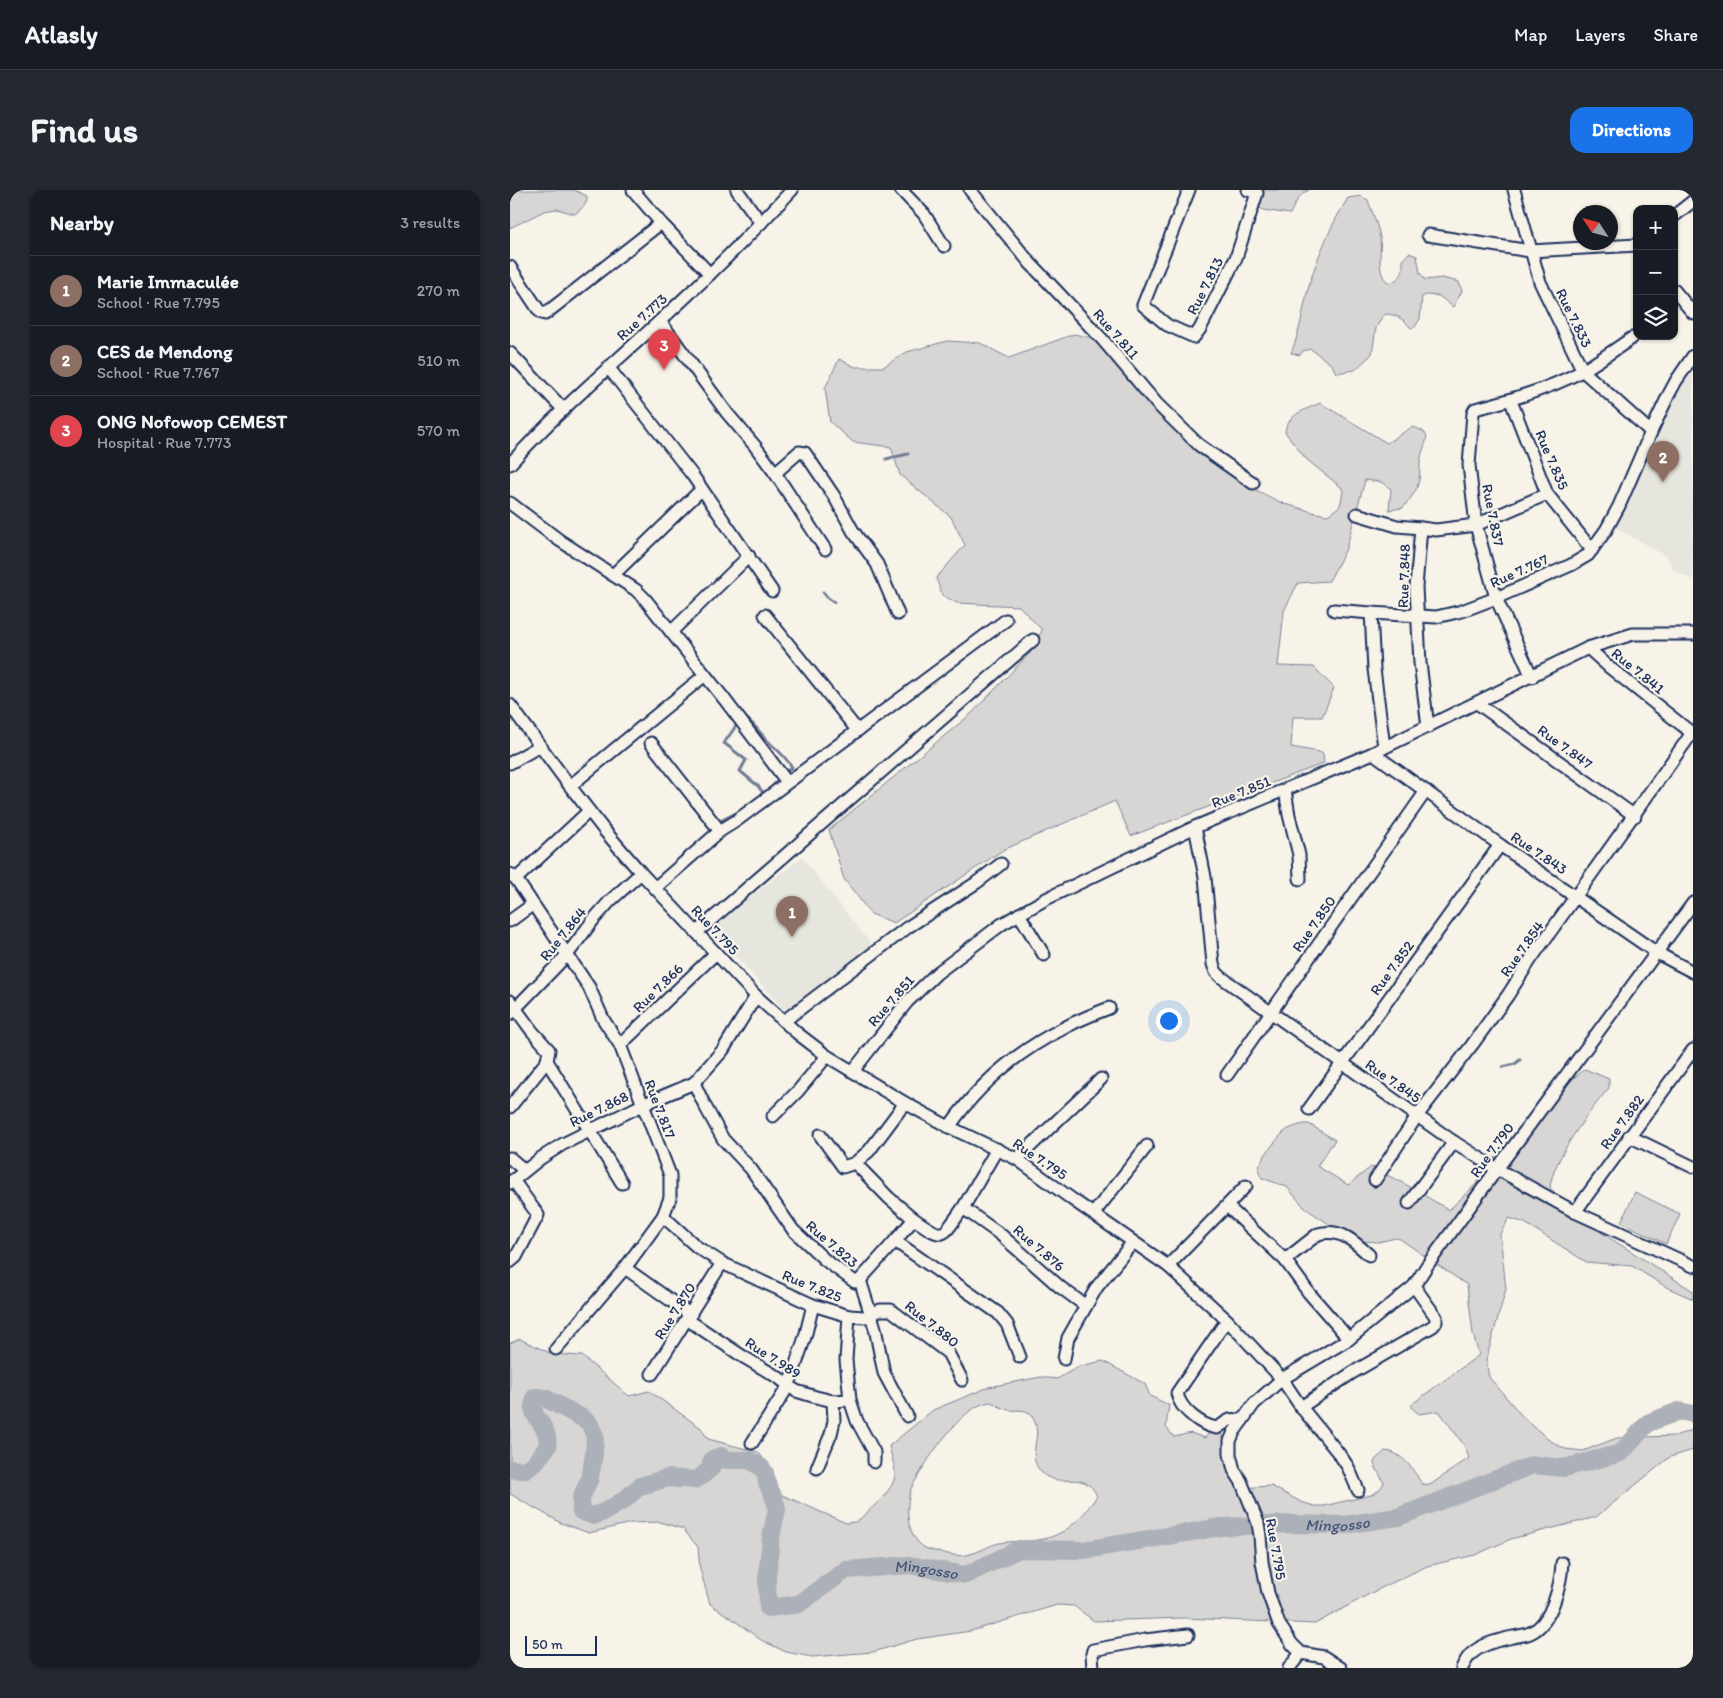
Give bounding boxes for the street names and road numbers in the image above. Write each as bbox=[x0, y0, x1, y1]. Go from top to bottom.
street label: Rue 7.813 bbox=[1183, 254, 1227, 318]
street label: Rue 7.833 bbox=[1552, 285, 1596, 351]
street label: Rue 7.773 bbox=[613, 290, 671, 344]
street label: Rue 7.811 bbox=[1089, 305, 1143, 363]
street label: Rue 7.835 bbox=[1531, 427, 1573, 493]
street label: Rue 7.837 bbox=[1478, 482, 1508, 548]
street label: Rue 7.848 bbox=[1394, 543, 1414, 609]
street label: Rue 7.767 bbox=[1487, 550, 1551, 592]
street label: Rue 7.841 bbox=[1608, 644, 1668, 698]
street label: Rue 7.847 bbox=[1534, 721, 1596, 773]
street label: Rue 7.851 bbox=[1209, 772, 1273, 812]
street label: Rue 7.843 bbox=[1507, 828, 1571, 878]
street label: Rue 7.850 bbox=[1288, 892, 1340, 956]
street label: Rue 7.795 bbox=[687, 901, 743, 959]
street label: Rue 7.864 bbox=[536, 903, 590, 965]
street label: Rue 7.854 bbox=[1496, 918, 1548, 980]
street label: Rue 7.852 bbox=[1366, 937, 1418, 999]
street label: Rue 7.866 bbox=[629, 960, 687, 1016]
street label: Rue 7.851 bbox=[864, 972, 918, 1030]
street label: Rue 7.845 bbox=[1362, 1055, 1425, 1107]
street label: Rue 7.817 bbox=[641, 1077, 680, 1142]
street label: Rue 7.868 bbox=[567, 1087, 631, 1131]
street label: Rue 7.882 bbox=[1596, 1091, 1648, 1153]
street label: Rue 7.790 bbox=[1466, 1119, 1518, 1181]
street label: Rue 7.795 bbox=[1009, 1134, 1071, 1184]
street label: Rue 7.823 bbox=[802, 1216, 862, 1272]
street label: Rue 7.876 bbox=[1009, 1221, 1069, 1275]
street label: Rue 7.825 bbox=[779, 1266, 845, 1306]
street label: Rue 7.870 bbox=[650, 1279, 700, 1343]
street label: Rue 7.880 bbox=[901, 1297, 963, 1351]
street label: Rue 7.989 bbox=[742, 1333, 804, 1383]
street label: Rue 7.795 bbox=[1262, 1517, 1290, 1581]

